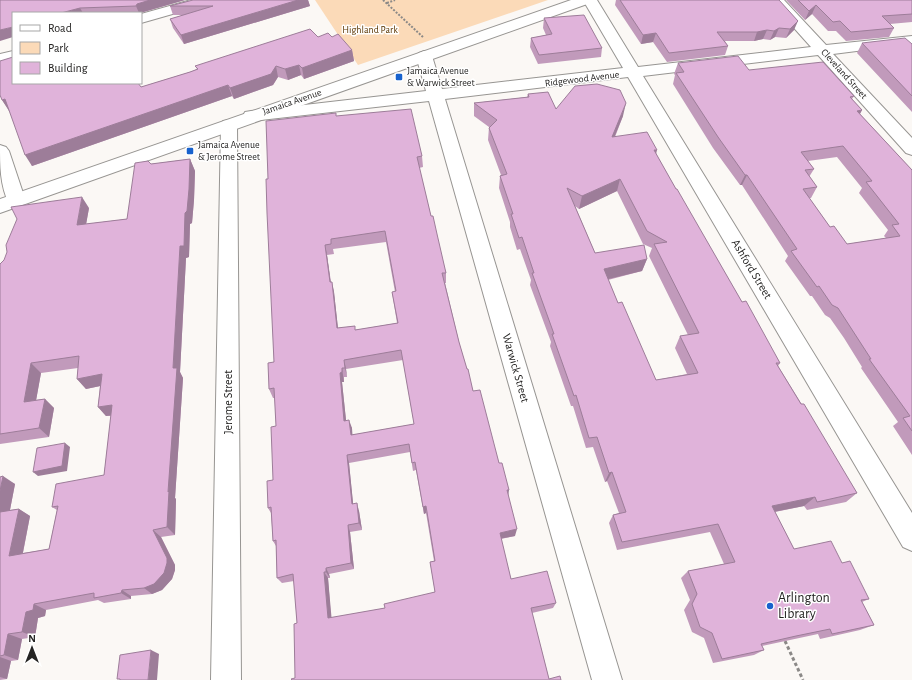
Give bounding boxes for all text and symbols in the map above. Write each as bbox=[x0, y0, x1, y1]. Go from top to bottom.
legend bbox=[12, 12, 142, 84]
text: Road bbox=[48, 22, 72, 34]
park label: Highland Park bbox=[342, 25, 398, 35]
text: Park bbox=[48, 42, 69, 54]
street label: Cleveland Street bbox=[819, 47, 870, 102]
text: Building bbox=[48, 62, 88, 74]
place label: Jamaica Avenue & Warwick Street bbox=[407, 66, 475, 88]
street label: Ridgewood Avenue bbox=[544, 69, 620, 89]
marker: Jamaica Avenue & Warwick Street bbox=[394, 72, 404, 82]
street label: Jamaica Avenue bbox=[261, 87, 323, 117]
place label: Jamaica Avenue & Jerome Street bbox=[198, 140, 261, 162]
marker: Jamaica Avenue & Jerome Street bbox=[185, 146, 195, 156]
street label: Ashford Street bbox=[730, 237, 774, 301]
street label: Warwick Street bbox=[500, 332, 532, 404]
street label: Jerome Street bbox=[222, 370, 234, 434]
place label: Arlington Library bbox=[778, 591, 830, 621]
marker: Arlington Library bbox=[765, 601, 775, 611]
north arrow bbox=[12, 628, 52, 668]
text: N bbox=[28, 633, 36, 644]

